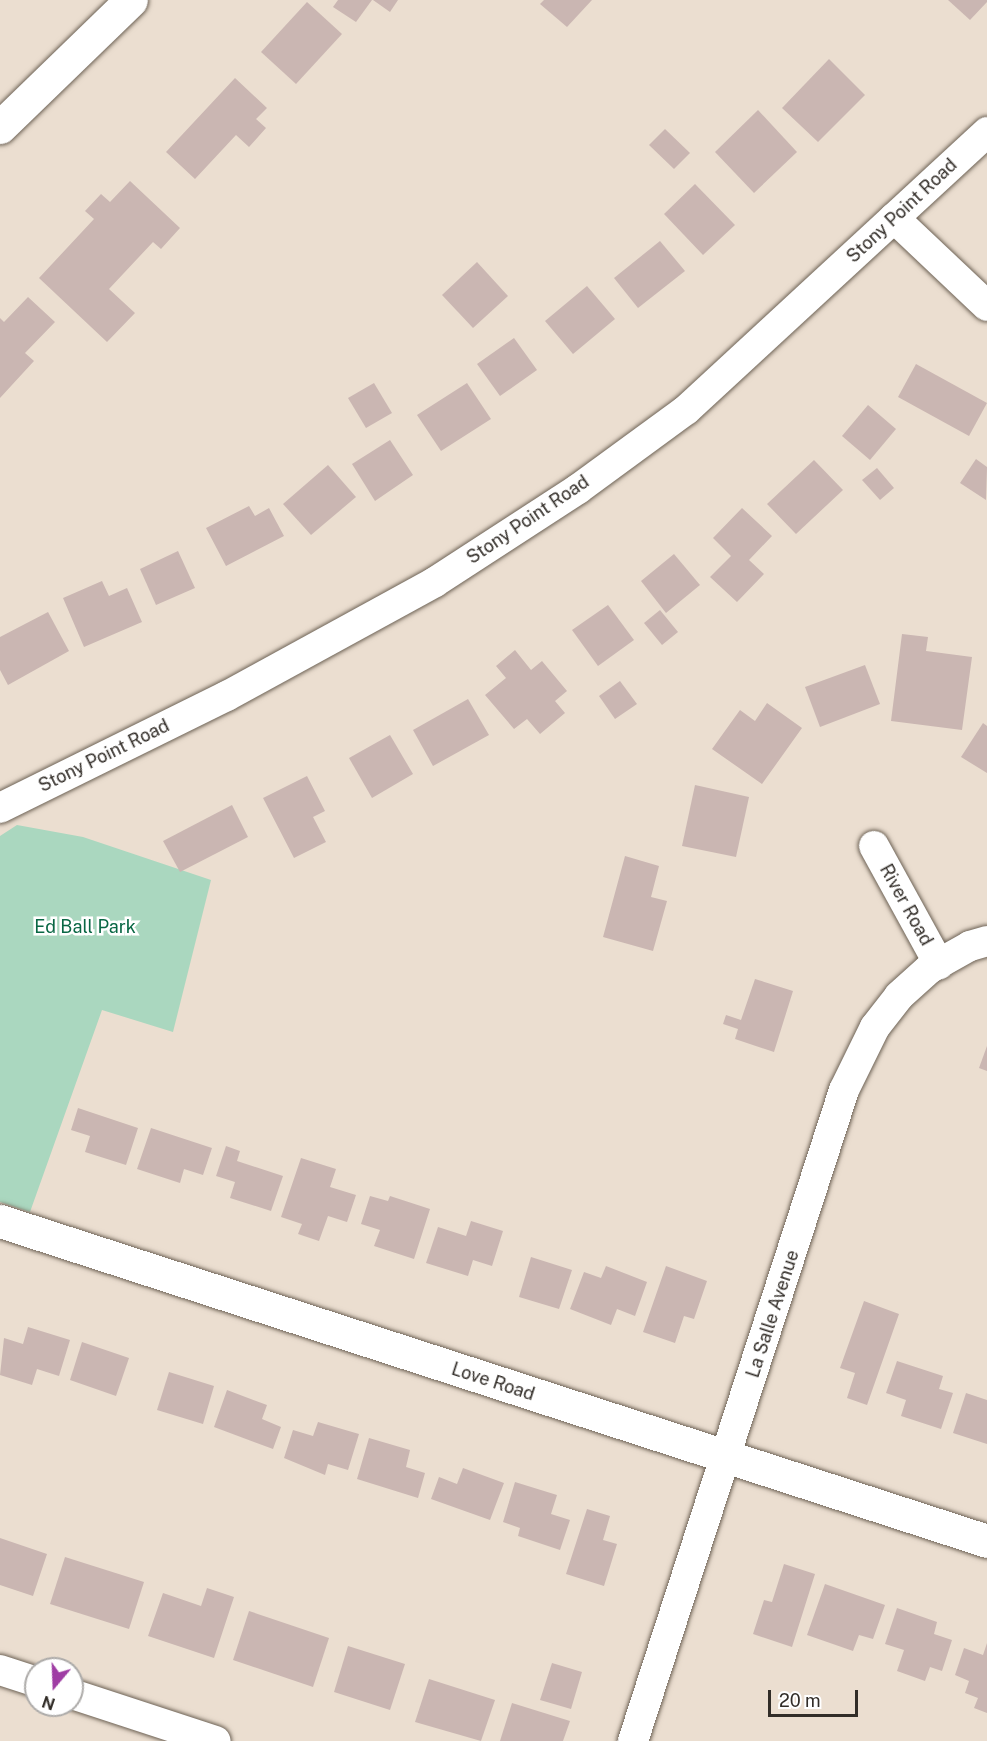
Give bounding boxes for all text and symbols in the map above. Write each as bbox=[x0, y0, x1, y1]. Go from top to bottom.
street label: Stony Point Road bbox=[842, 154, 962, 268]
street label: Stony Point Road bbox=[463, 471, 593, 569]
street label: Stony Point Road bbox=[35, 715, 173, 797]
street label: River Road bbox=[875, 861, 937, 949]
park label: Ed Ball Park bbox=[34, 916, 136, 938]
street label: La Salle Avenue bbox=[742, 1247, 804, 1381]
street label: Love Road bbox=[449, 1358, 537, 1406]
north arrow bbox=[24, 1657, 84, 1717]
scale bar bbox=[771, 1678, 861, 1716]
text: 20 m bbox=[779, 1690, 821, 1711]
text: N bbox=[40, 1692, 58, 1714]

